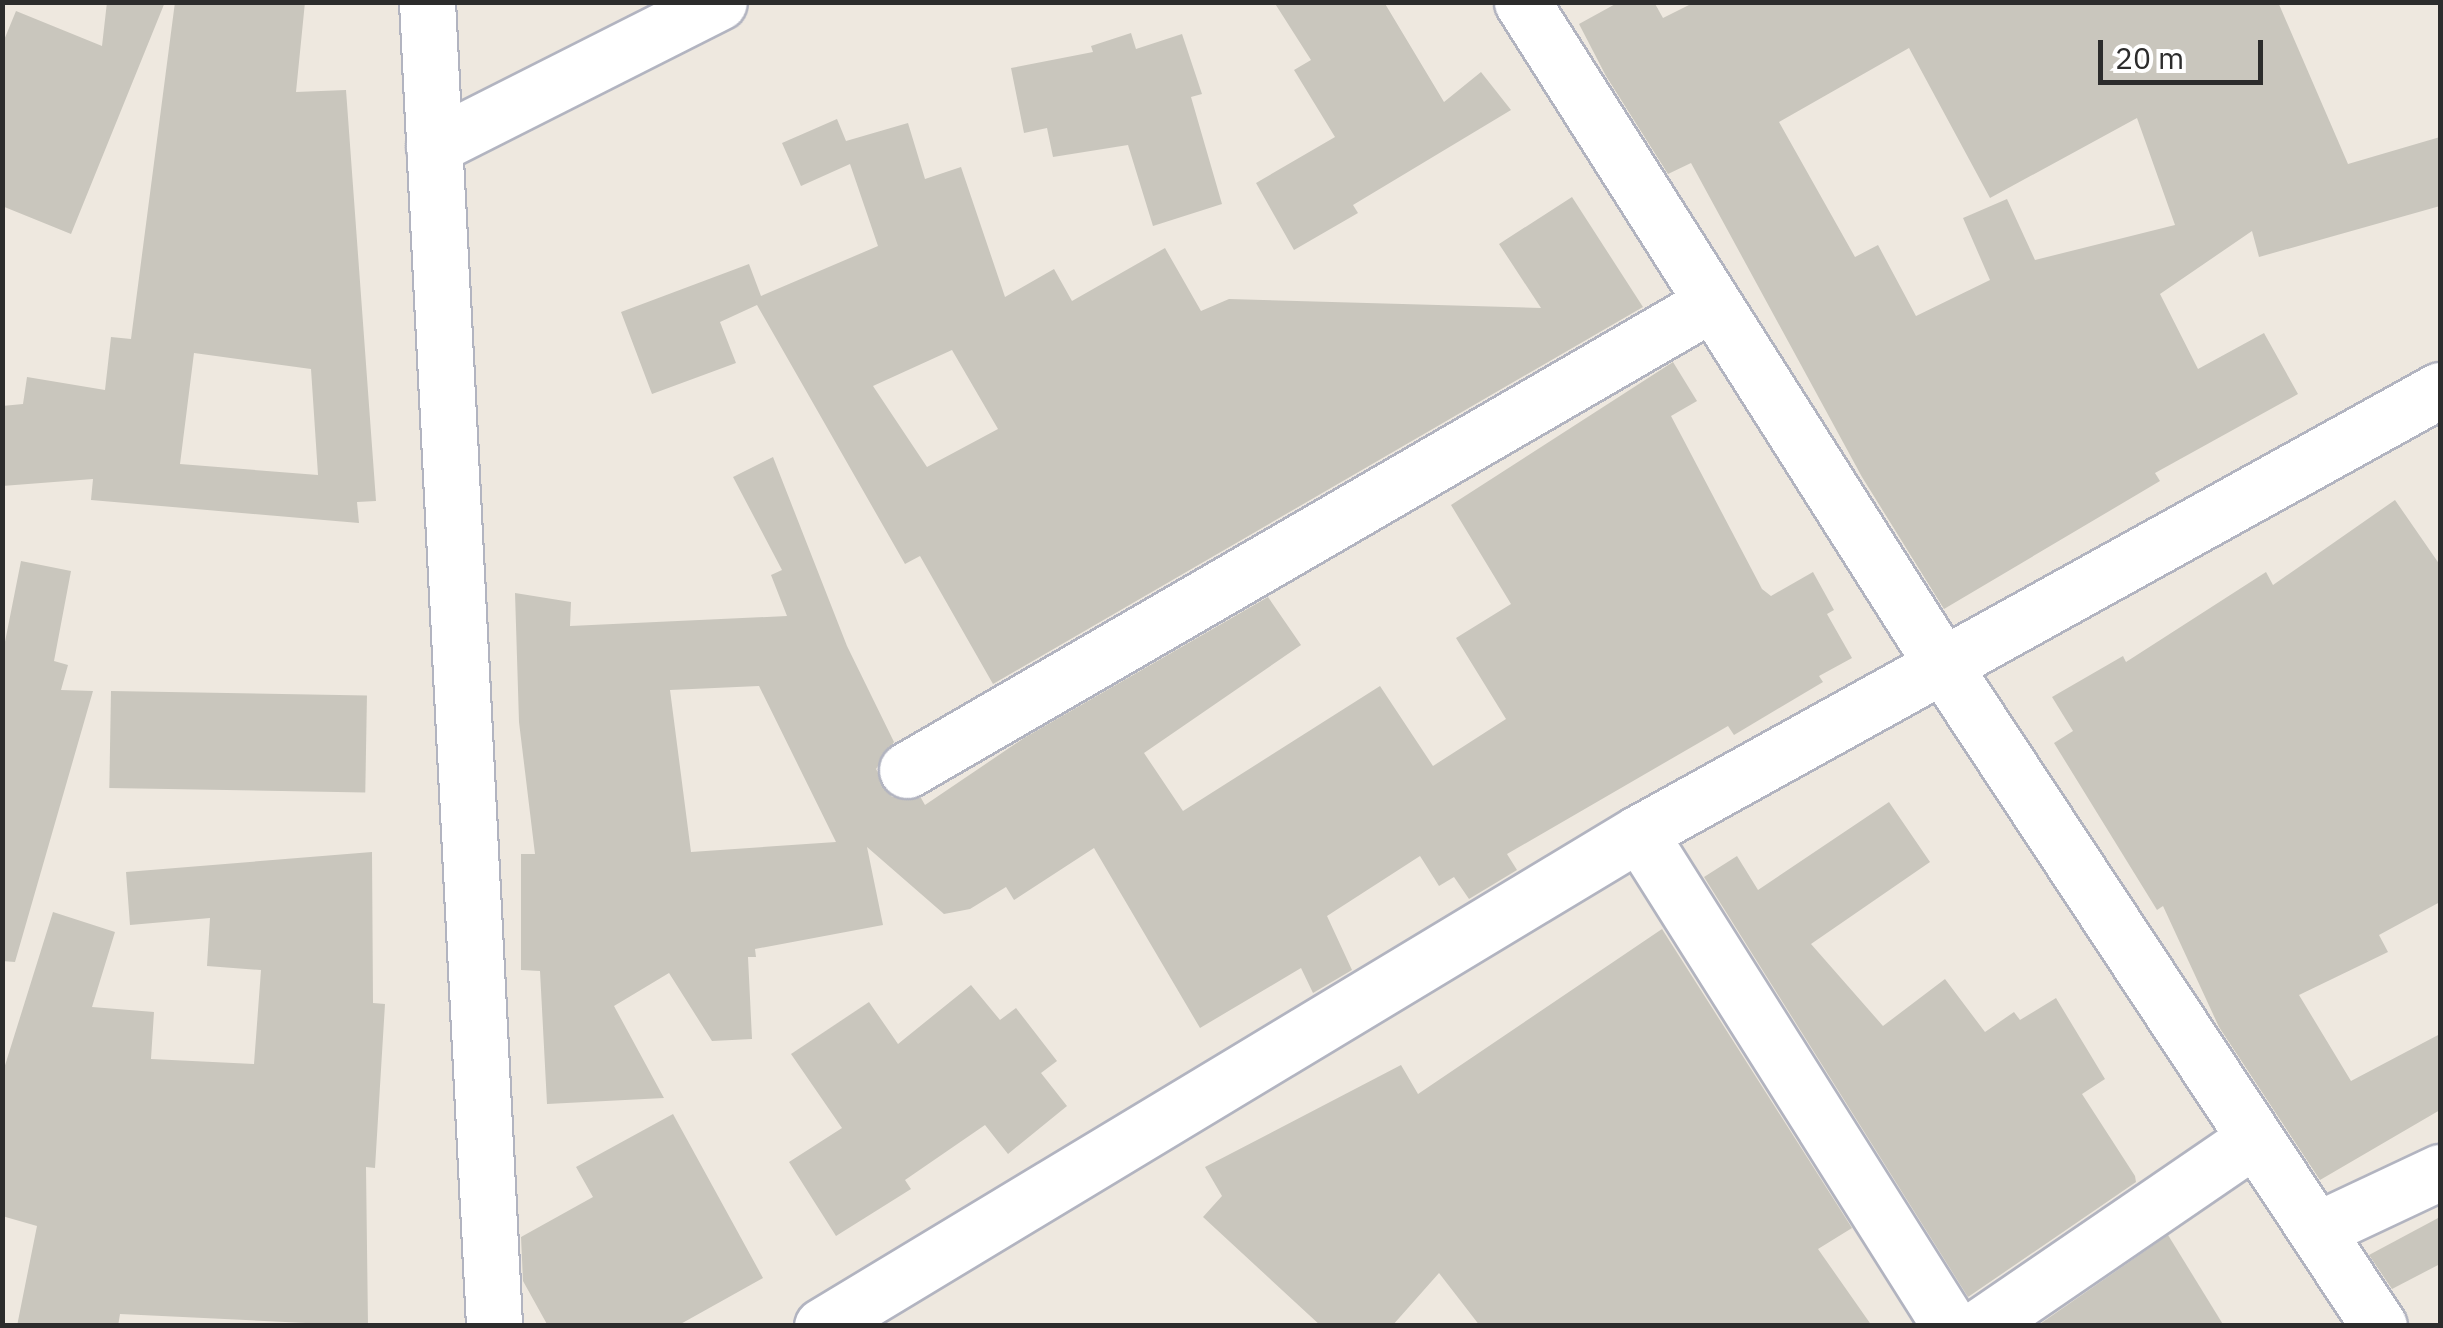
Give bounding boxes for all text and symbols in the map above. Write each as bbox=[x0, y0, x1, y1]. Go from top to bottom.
scale bar bbox=[2103, 20, 2268, 82]
text: 20 m bbox=[2115, 38, 2184, 77]

